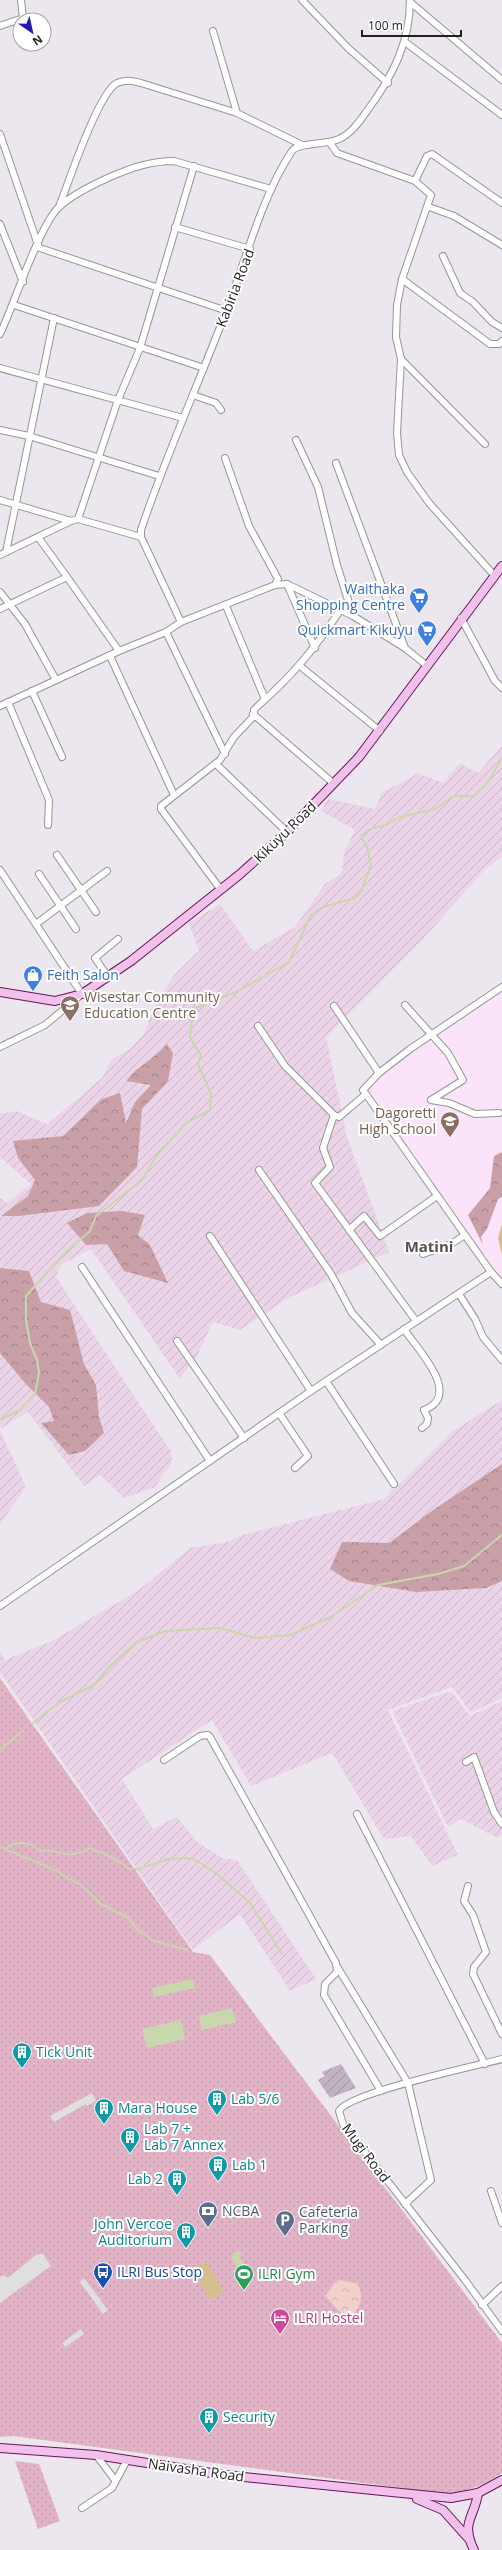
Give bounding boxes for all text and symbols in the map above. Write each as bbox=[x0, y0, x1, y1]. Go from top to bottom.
north arrow bbox=[12, 12, 52, 52]
scale bar bbox=[362, 12, 461, 38]
text: 100 m bbox=[368, 17, 403, 34]
text: N bbox=[30, 32, 46, 49]
street label: Kabiria Road bbox=[211, 246, 258, 330]
place label: Waithaka Shopping Centre bbox=[296, 579, 405, 614]
supermarket icon: Waithaka Shopping Centre bbox=[408, 586, 430, 614]
supermarket icon: Quickmart Kikuyu bbox=[416, 619, 438, 647]
place label: Quickmart Kikuyu bbox=[297, 620, 413, 639]
street label: Kikuyu Road bbox=[249, 797, 320, 867]
shop icon: Feith Salon bbox=[22, 964, 44, 992]
place label: Feith Salon bbox=[47, 965, 119, 984]
place label: Wisestar Community Education Centre bbox=[84, 987, 221, 1022]
school or university icon: Wisestar Community Education Centre bbox=[59, 994, 81, 1022]
place label: Dagoretti High School bbox=[359, 1103, 436, 1138]
school or university icon: Dagoretti High School bbox=[439, 1110, 461, 1138]
district label: Matini bbox=[405, 1236, 453, 1256]
building icon: Tick Unit bbox=[11, 2041, 33, 2069]
place label: Tick Unit bbox=[36, 2042, 92, 2061]
building icon: Lab 5/6 bbox=[206, 2088, 228, 2116]
place label: Lab 5/6 bbox=[231, 2089, 279, 2108]
building icon: Mara House bbox=[93, 2097, 115, 2125]
place label: Mara House bbox=[118, 2098, 198, 2117]
place label: Lab 7 + Lab 7 Annex bbox=[144, 2119, 225, 2154]
street label: Mugi Road bbox=[338, 2119, 395, 2186]
building icon: Lab 7 + Lab 7 Annex bbox=[119, 2126, 141, 2154]
building icon: Lab 1 bbox=[207, 2154, 229, 2182]
place label: Lab 1 bbox=[232, 2155, 267, 2174]
building icon: Lab 2 bbox=[166, 2168, 188, 2196]
place label: Lab 2 bbox=[128, 2169, 163, 2188]
bank icon: NCBA bbox=[197, 2200, 219, 2228]
place label: NCBA bbox=[222, 2201, 259, 2220]
place label: Cafeteria Parking bbox=[299, 2202, 358, 2237]
parking icon: Cafeteria Parking bbox=[274, 2209, 296, 2237]
place label: John Vercoe Auditorium bbox=[92, 2214, 172, 2249]
building icon: John Vercoe Auditorium bbox=[175, 2221, 197, 2249]
bus stop icon: ILRI Bus Stop bbox=[92, 2261, 114, 2289]
place label: ILRI Bus Stop bbox=[117, 2262, 202, 2281]
sports icon: ILRI Gym bbox=[233, 2263, 255, 2291]
place label: ILRI Gym bbox=[258, 2264, 316, 2283]
hotel icon: ILRI Hostel bbox=[269, 2307, 291, 2335]
place label: ILRI Hostel bbox=[294, 2308, 363, 2327]
building icon: Security bbox=[198, 2406, 220, 2434]
place label: Security bbox=[223, 2407, 276, 2426]
street label: Naivasha Road bbox=[147, 2453, 245, 2486]

